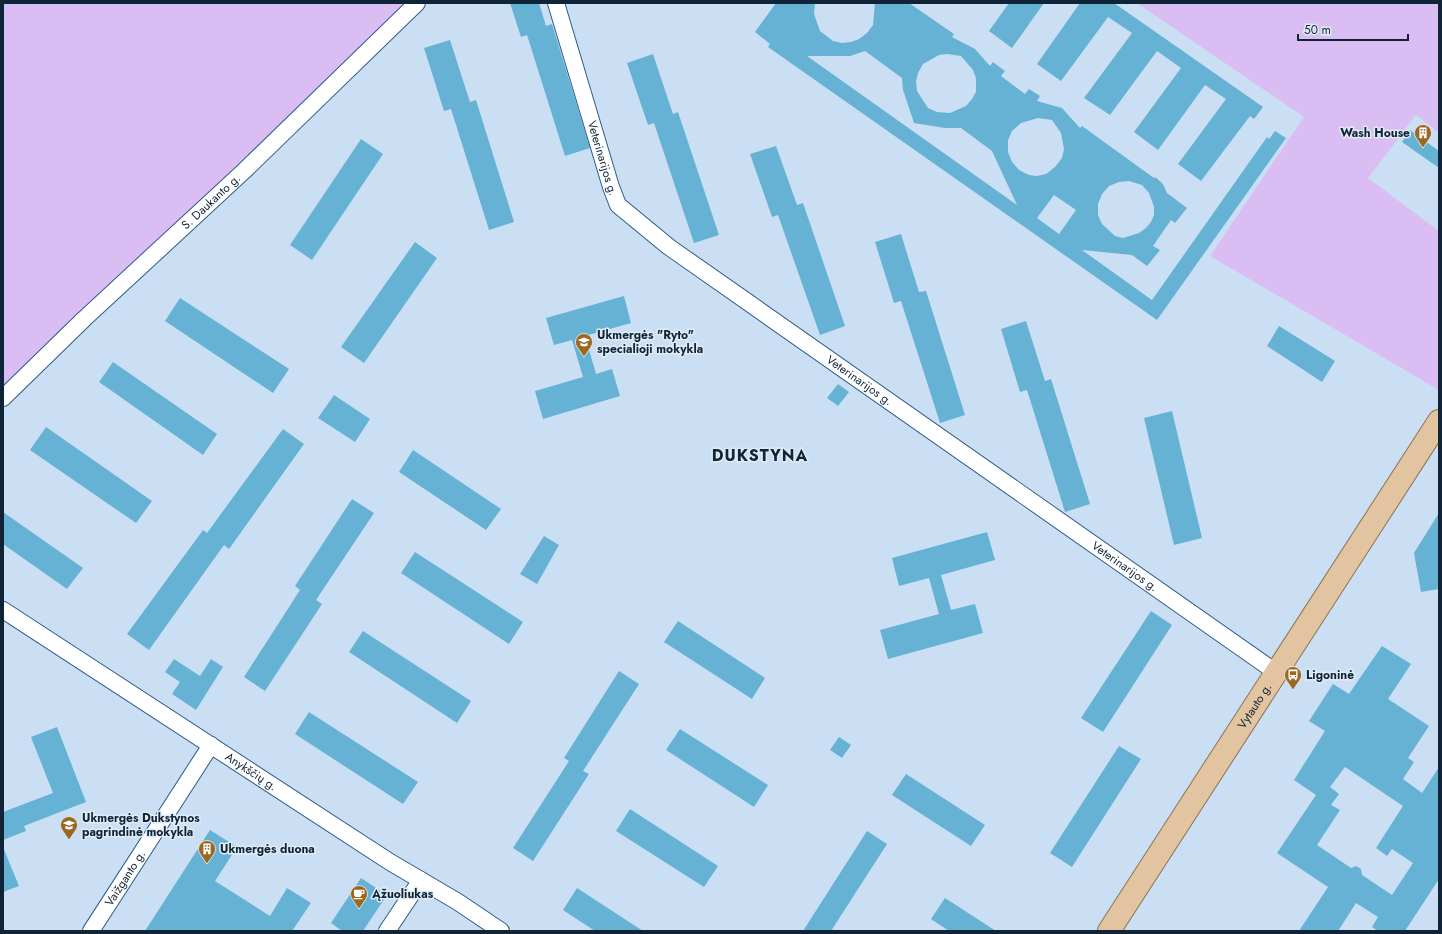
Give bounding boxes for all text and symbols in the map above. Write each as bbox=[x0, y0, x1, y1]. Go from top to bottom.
scale bar bbox=[1298, 16, 1408, 42]
text: 50 m bbox=[1304, 21, 1331, 39]
street label: Veterinarijos g. bbox=[583, 119, 623, 198]
building icon: Wash House bbox=[1413, 123, 1433, 148]
place label: Wash House bbox=[1340, 124, 1410, 142]
street label: S. Daukanto g. bbox=[177, 170, 245, 234]
place label: Ukmergės "Ryto" specialioji mokykla bbox=[597, 326, 703, 358]
school or university icon: Ukmergės "Ryto" specialioji mokykla bbox=[574, 332, 594, 357]
street label: Veterinarijos g. bbox=[823, 351, 896, 410]
district label: DUKSTYNA bbox=[712, 444, 808, 467]
street label: Veterinarijos g. bbox=[1088, 537, 1162, 596]
bus stop icon: Ligoninė bbox=[1283, 665, 1303, 690]
place label: Ligoninė bbox=[1306, 666, 1354, 684]
street label: Vytauto g. bbox=[1233, 679, 1276, 733]
street label: Anykščių g. bbox=[221, 748, 281, 795]
place label: Ukmergės Dukstynos pagrindinė mokykla bbox=[82, 809, 200, 841]
school or university icon: Ukmergės Dukstynos pagrindinė mokykla bbox=[59, 815, 79, 840]
building icon: Ukmergės duona bbox=[197, 839, 217, 864]
place label: Ukmergės duona bbox=[220, 840, 315, 858]
street label: Vaižganto g. bbox=[100, 847, 150, 910]
cafe icon: Ąžuoliukas bbox=[349, 884, 369, 909]
place label: Ąžuoliukas bbox=[371, 885, 434, 903]

